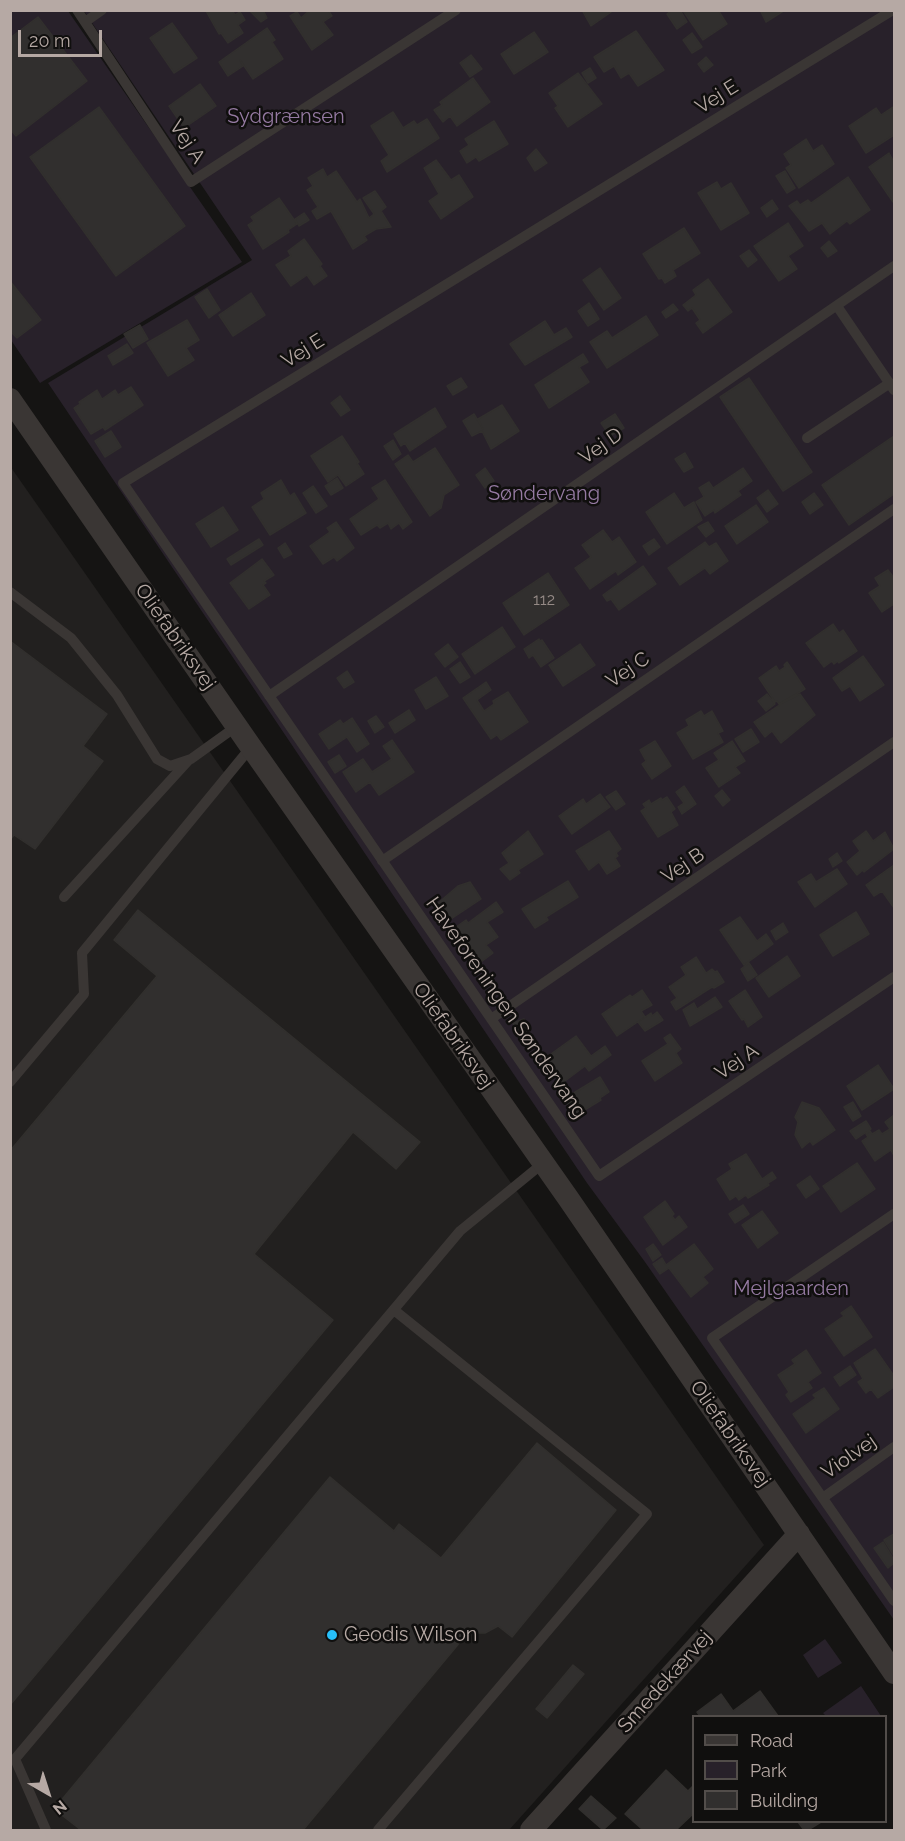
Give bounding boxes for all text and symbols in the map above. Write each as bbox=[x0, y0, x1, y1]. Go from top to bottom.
scale bar bbox=[21, 18, 105, 56]
text: 20 m bbox=[29, 30, 71, 51]
street label: Vej E bbox=[691, 75, 743, 119]
park label: Sydgrænsen bbox=[227, 105, 345, 129]
street label: Vej A bbox=[164, 116, 210, 168]
street label: Vej E bbox=[277, 329, 329, 373]
street label: Vej D bbox=[575, 422, 627, 470]
park label: Søndervang bbox=[488, 482, 600, 506]
street label: Oliefabriksvej bbox=[130, 579, 220, 695]
house number: 112 bbox=[533, 590, 555, 610]
street label: Vej C bbox=[602, 647, 654, 693]
street label: Vej B bbox=[657, 843, 709, 889]
street label: Haveforeningen Søndervang bbox=[420, 893, 592, 1123]
street label: Oliefabriksvej bbox=[408, 978, 498, 1094]
street label: Vej A bbox=[711, 1039, 763, 1085]
park label: Mejlgaarden bbox=[733, 1277, 849, 1301]
street label: Oliefabriksvej bbox=[685, 1376, 775, 1492]
street label: Violvej bbox=[817, 1430, 881, 1484]
place label: Geodis Wilson bbox=[344, 1623, 477, 1647]
street label: Smedekærvej bbox=[613, 1626, 717, 1738]
marker: Geodis Wilson bbox=[325, 1628, 339, 1642]
legend bbox=[692, 1715, 887, 1823]
text: Road bbox=[750, 1730, 793, 1751]
text: Park bbox=[750, 1760, 787, 1781]
north arrow bbox=[18, 1763, 78, 1823]
text: Building bbox=[750, 1790, 818, 1811]
text: N bbox=[49, 1796, 70, 1819]

